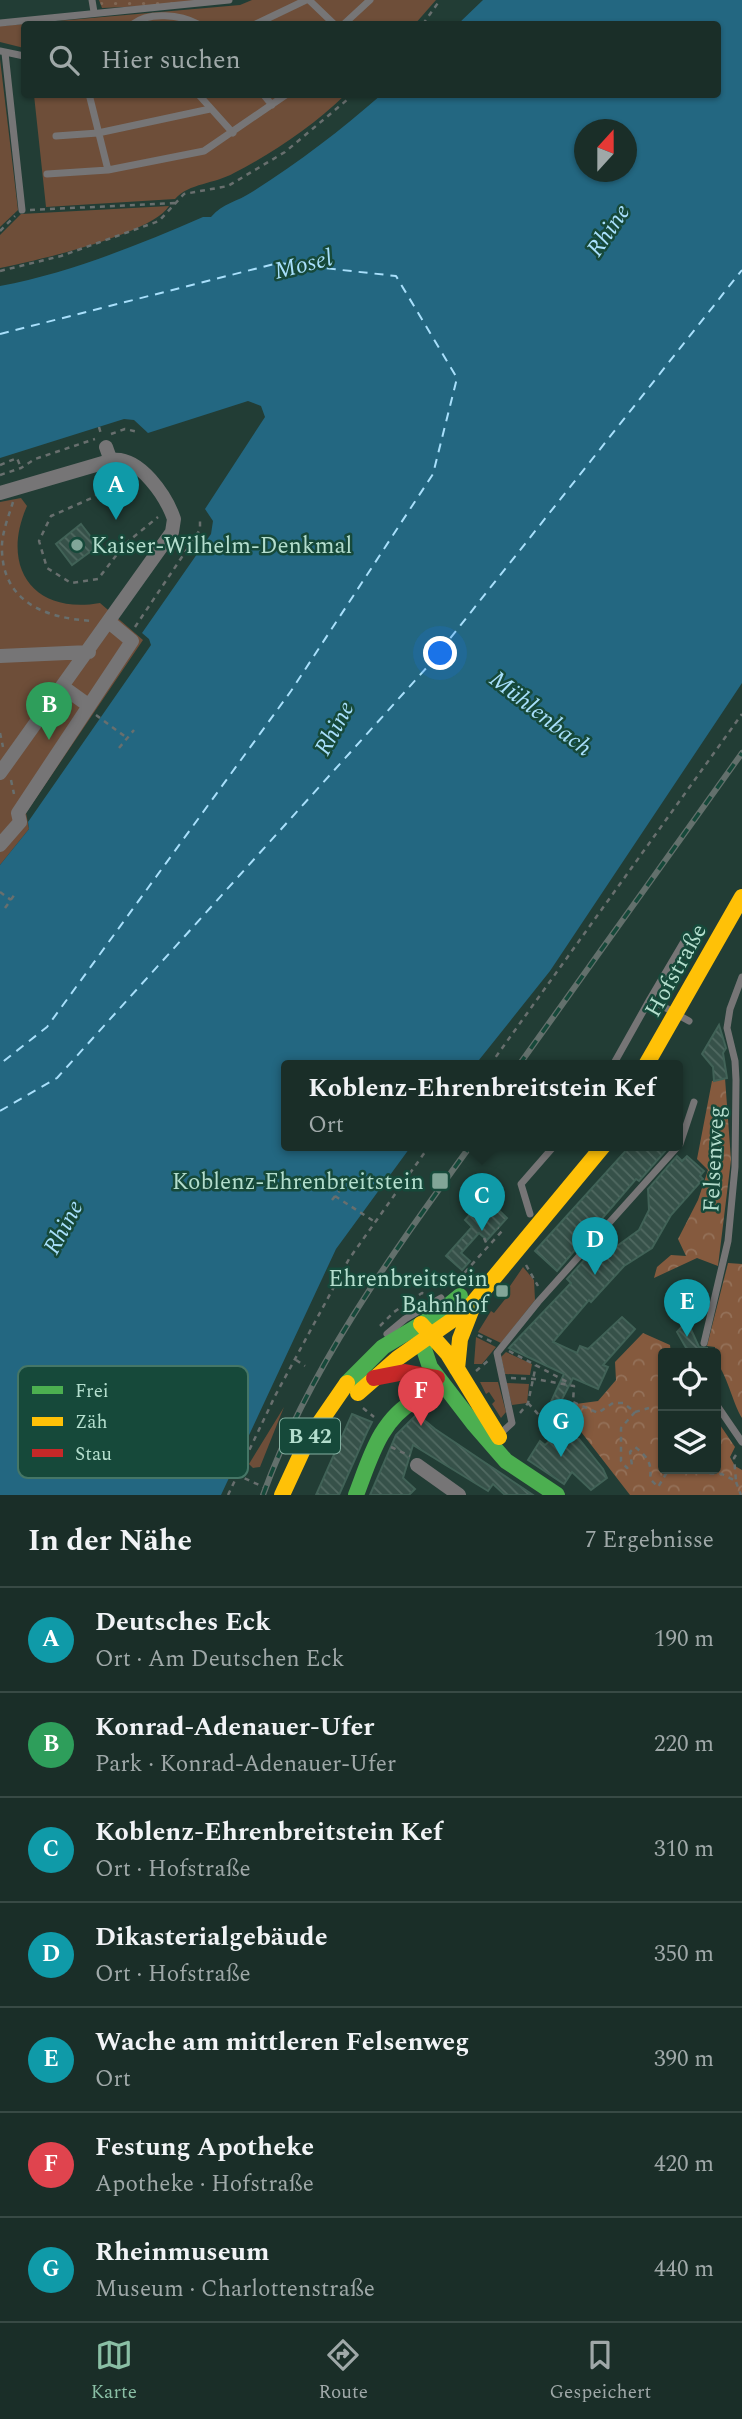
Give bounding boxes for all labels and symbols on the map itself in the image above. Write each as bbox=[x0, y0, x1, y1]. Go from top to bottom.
north arrow bbox=[574, 119, 637, 182]
water label: Rhine bbox=[578, 197, 640, 264]
water label: Mosel bbox=[270, 240, 336, 290]
pin: A bbox=[93, 462, 139, 520]
place label: Kaiser-Wilhelm-Denkmal bbox=[91, 529, 352, 564]
marker: Kaiser-Wilhelm-Denkmal bbox=[69, 537, 85, 553]
your location bbox=[423, 636, 457, 670]
water label: Mühlenbach bbox=[481, 662, 600, 766]
pin: B bbox=[26, 682, 72, 740]
water label: Rhine bbox=[306, 695, 364, 762]
street label: Hofstraße bbox=[636, 917, 716, 1024]
street label: Felsenweg bbox=[694, 1105, 735, 1213]
place label: Koblenz-Ehrenbreitstein bbox=[172, 1165, 424, 1200]
marker: Koblenz-Ehrenbreitstein bbox=[430, 1171, 450, 1191]
pin: C bbox=[459, 1173, 505, 1231]
water label: Rhine bbox=[35, 1194, 93, 1261]
pin: D bbox=[572, 1217, 618, 1275]
place label: Ehrenbreitstein Bahnhof bbox=[328, 1262, 490, 1323]
pin: E bbox=[664, 1279, 710, 1337]
marker: Ehrenbreitstein Bahnhof bbox=[494, 1283, 510, 1299]
legend bbox=[18, 1366, 248, 1478]
pin: F bbox=[398, 1368, 444, 1426]
text: Frei bbox=[75, 1377, 109, 1406]
pin: G bbox=[538, 1399, 584, 1457]
text: Zäh bbox=[75, 1408, 108, 1437]
road number: B 42 bbox=[280, 1418, 340, 1454]
text: Stau bbox=[75, 1440, 112, 1469]

